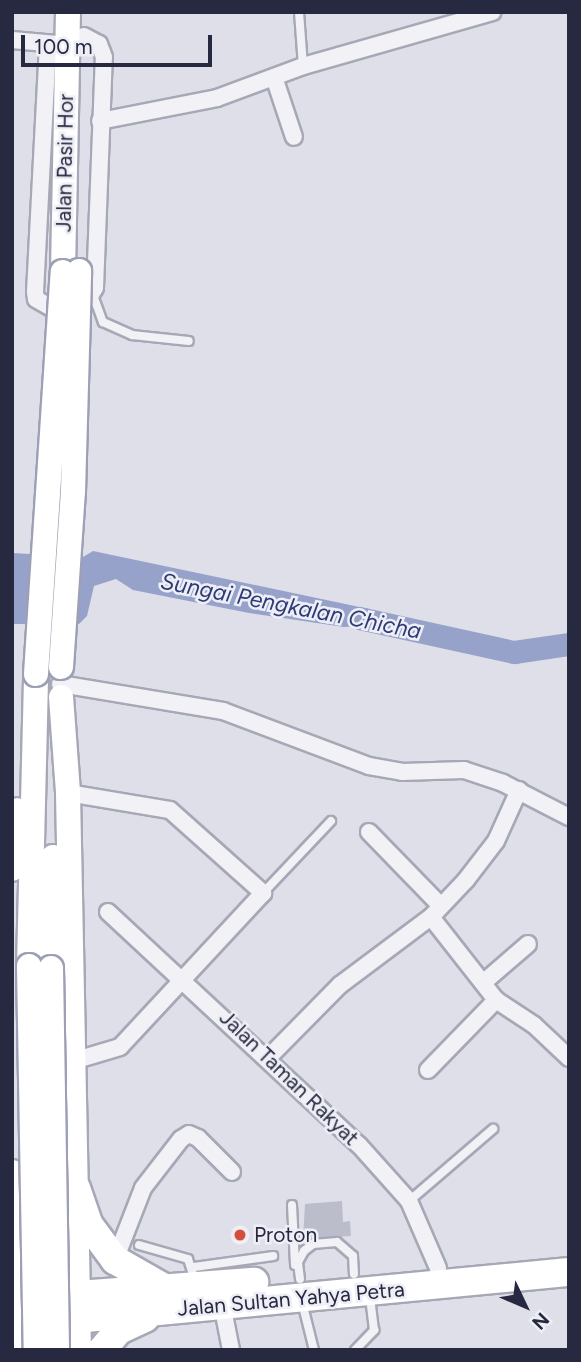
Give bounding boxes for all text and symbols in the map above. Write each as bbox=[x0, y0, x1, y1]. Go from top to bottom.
scale bar bbox=[24, 21, 215, 65]
text: 100 m bbox=[34, 34, 93, 59]
street label: Jalan Pasir Hor bbox=[51, 94, 79, 232]
water label: Sungai Pengkalan Chicha bbox=[158, 567, 424, 645]
street label: Jalan Taman Rakyat bbox=[214, 1005, 364, 1151]
place label: Proton bbox=[254, 1222, 317, 1248]
marker: Proton bbox=[232, 1227, 248, 1243]
north arrow bbox=[490, 1271, 560, 1341]
street label: Jalan Sultan Yahya Petra bbox=[176, 1277, 406, 1321]
text: N bbox=[527, 1308, 554, 1334]

